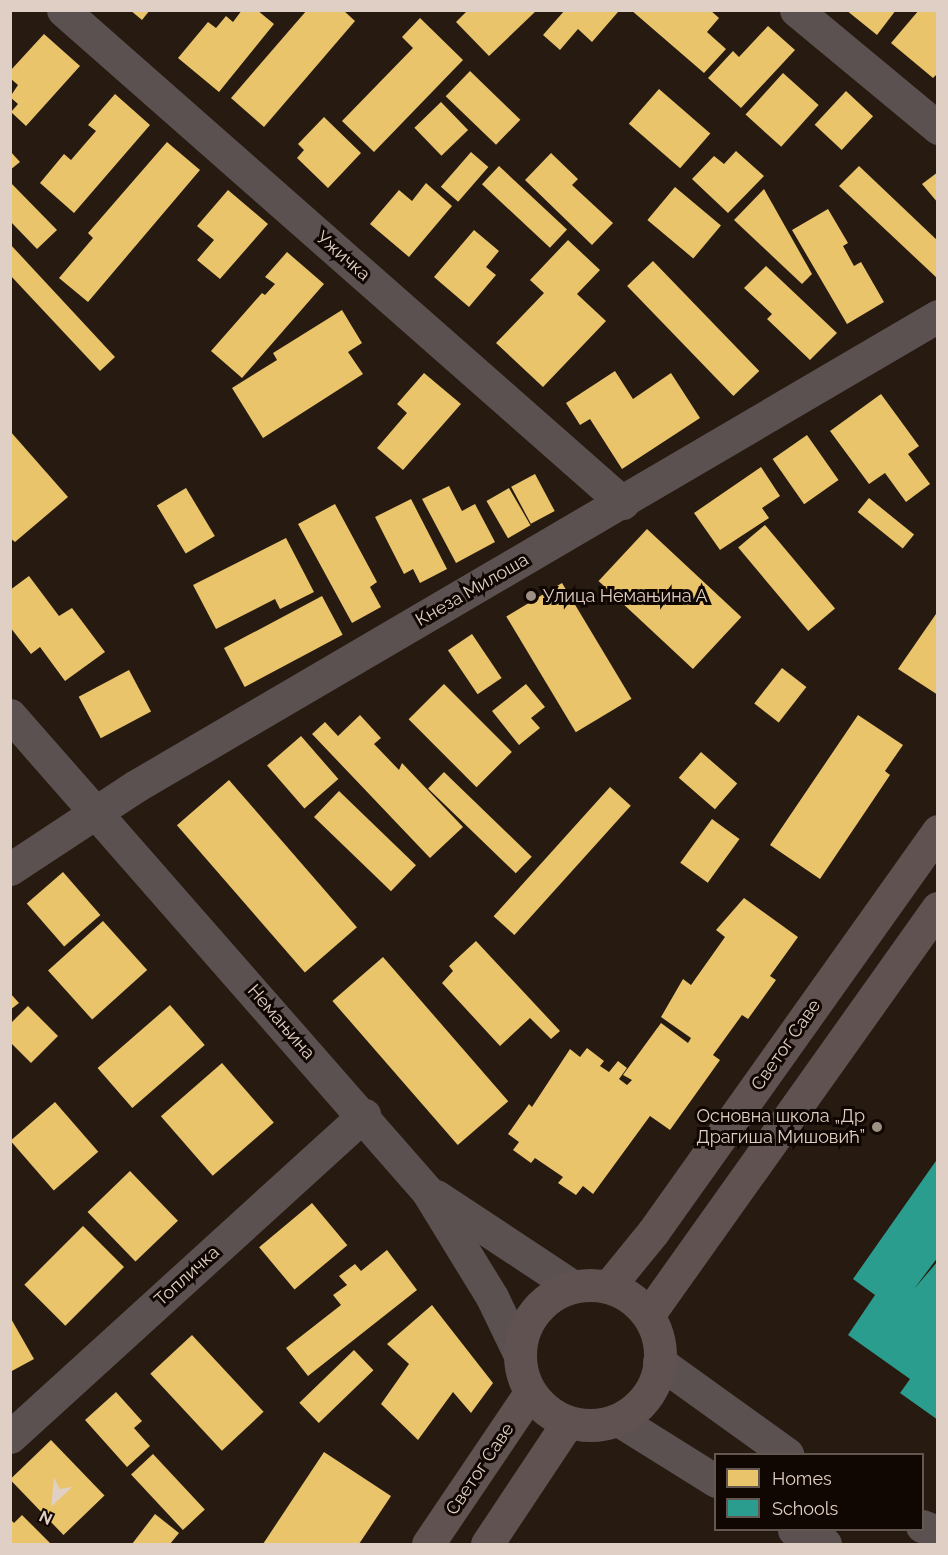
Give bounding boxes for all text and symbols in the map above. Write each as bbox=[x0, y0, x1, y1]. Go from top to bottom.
street label: Ужичка bbox=[312, 227, 374, 285]
street label: Кнеза Милоша bbox=[412, 549, 532, 631]
place label: Улица Немањина А bbox=[543, 585, 708, 607]
marker: Улица Немањина А bbox=[524, 589, 538, 603]
street label: Немањина bbox=[243, 980, 319, 1064]
street label: Светог Саве bbox=[747, 995, 825, 1095]
place label: Основна школа „Др Драгиша Мишовић” bbox=[696, 1106, 865, 1148]
marker: Основна школа „Др Драгиша Мишовић” bbox=[870, 1120, 884, 1134]
street label: Топличка bbox=[150, 1241, 224, 1311]
street label: Светог Саве bbox=[441, 1419, 519, 1519]
legend bbox=[714, 1453, 924, 1531]
text: Homes bbox=[772, 1468, 832, 1489]
north arrow bbox=[24, 1471, 84, 1531]
text: Schools bbox=[772, 1498, 838, 1519]
text: N bbox=[36, 1506, 56, 1529]

